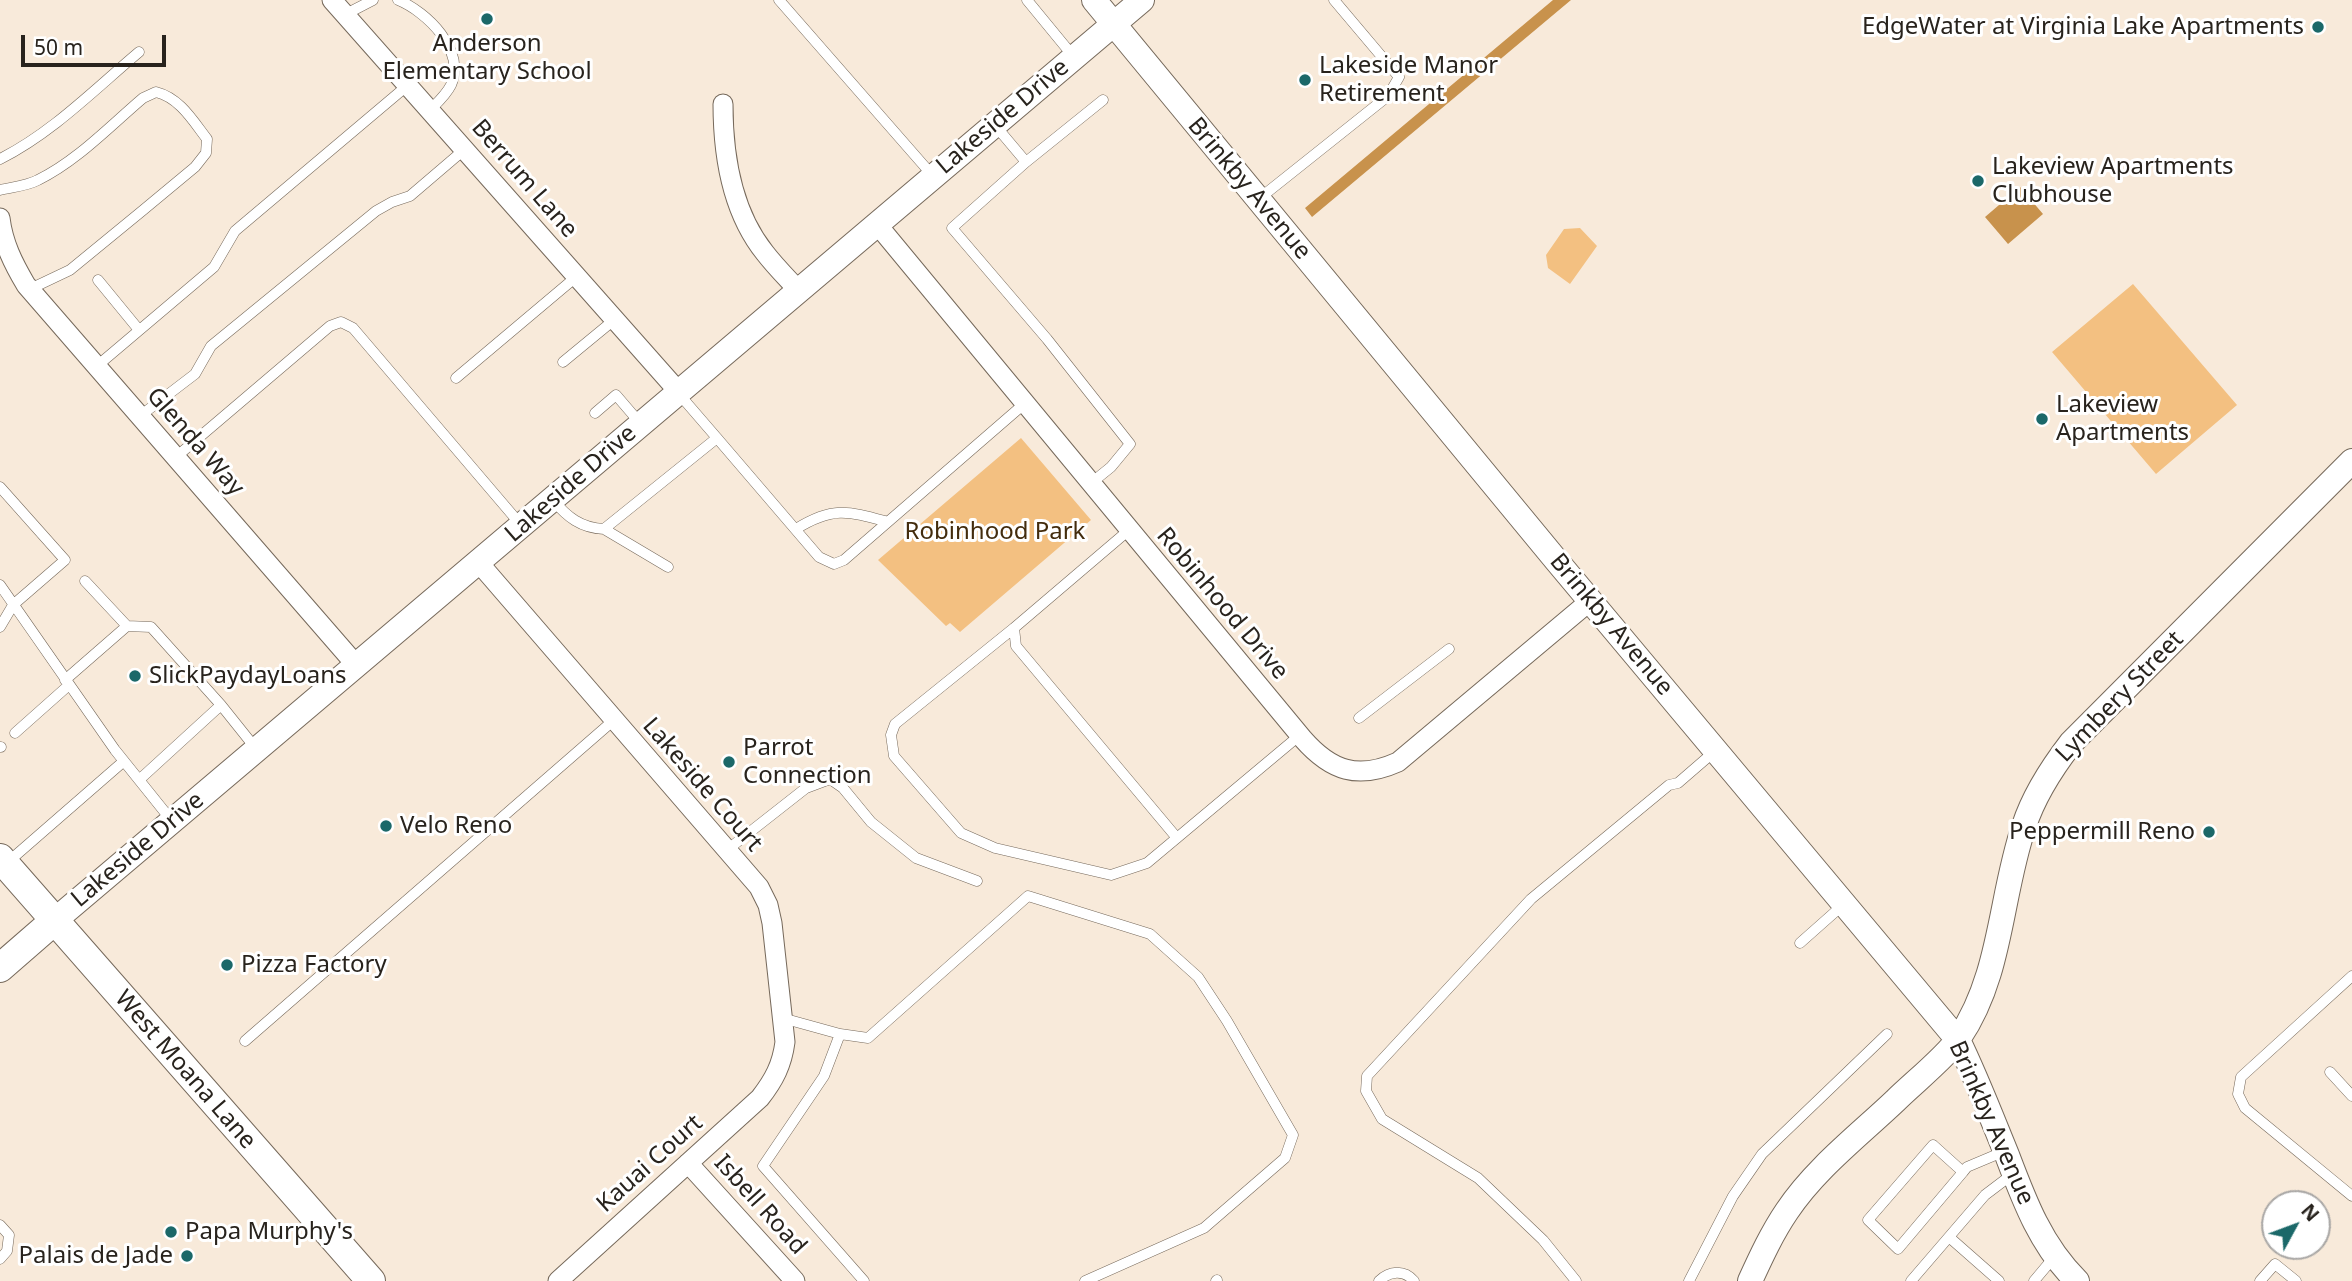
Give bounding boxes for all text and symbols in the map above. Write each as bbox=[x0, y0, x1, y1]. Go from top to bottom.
marker: Anderson Elementary School bbox=[479, 11, 495, 27]
place label: EdgeWater at Virginia Lake Apartments bbox=[1862, 13, 2304, 41]
marker: EdgeWater at Virginia Lake Apartments bbox=[2310, 19, 2326, 35]
scale bar bbox=[24, 21, 170, 65]
place label: Anderson Elementary School bbox=[382, 30, 592, 86]
text: 50 m bbox=[34, 33, 83, 61]
place label: Lakeside Manor Retirement bbox=[1319, 52, 1498, 108]
street label: Lakeside Drive bbox=[931, 53, 1075, 181]
marker: Lakeside Manor Retirement bbox=[1297, 72, 1313, 88]
street label: Brinkby Avenue bbox=[1181, 112, 1317, 266]
street label: Berrum Lane bbox=[465, 114, 583, 244]
place label: Lakeview Apartments Clubhouse bbox=[1992, 153, 2234, 209]
marker: Lakeview Apartments Clubhouse bbox=[1970, 173, 1986, 189]
street label: Glenda Way bbox=[140, 382, 250, 502]
place label: Lakeview Apartments bbox=[2056, 391, 2189, 447]
marker: Lakeview Apartments bbox=[2034, 411, 2050, 427]
street label: Lakeside Drive bbox=[500, 419, 642, 549]
park label: Robinhood Park bbox=[905, 518, 1085, 546]
street label: Robinhood Drive bbox=[1150, 522, 1294, 686]
street label: Brinkby Avenue bbox=[1543, 548, 1679, 702]
street label: Lymbery Street bbox=[2050, 626, 2190, 768]
place label: SlickPaydayLoans bbox=[149, 662, 346, 690]
marker: SlickPaydayLoans bbox=[127, 668, 143, 684]
street label: Lakeside Court bbox=[636, 712, 768, 858]
place label: Parrot Connection bbox=[743, 734, 872, 790]
marker: Parrot Connection bbox=[721, 754, 737, 770]
street label: Lakeside Drive bbox=[66, 786, 210, 914]
place label: Velo Reno bbox=[400, 812, 512, 840]
marker: Velo Reno bbox=[378, 818, 394, 834]
place label: Peppermill Reno bbox=[2009, 818, 2195, 846]
marker: Peppermill Reno bbox=[2201, 824, 2217, 840]
place label: Pizza Factory bbox=[241, 951, 387, 979]
marker: Pizza Factory bbox=[219, 957, 235, 973]
street label: West Moana Lane bbox=[108, 985, 262, 1155]
street label: Brinkby Avenue bbox=[1942, 1037, 2040, 1209]
street label: Kauai Court bbox=[591, 1109, 709, 1219]
street label: Isbell Road bbox=[708, 1149, 812, 1261]
north arrow bbox=[2261, 1190, 2331, 1260]
text: N bbox=[2295, 1198, 2325, 1227]
place label: Papa Murphy's bbox=[185, 1218, 353, 1246]
marker: Papa Murphy's bbox=[163, 1224, 179, 1240]
place label: Palais de Jade bbox=[19, 1242, 173, 1270]
marker: Palais de Jade bbox=[179, 1248, 195, 1264]

